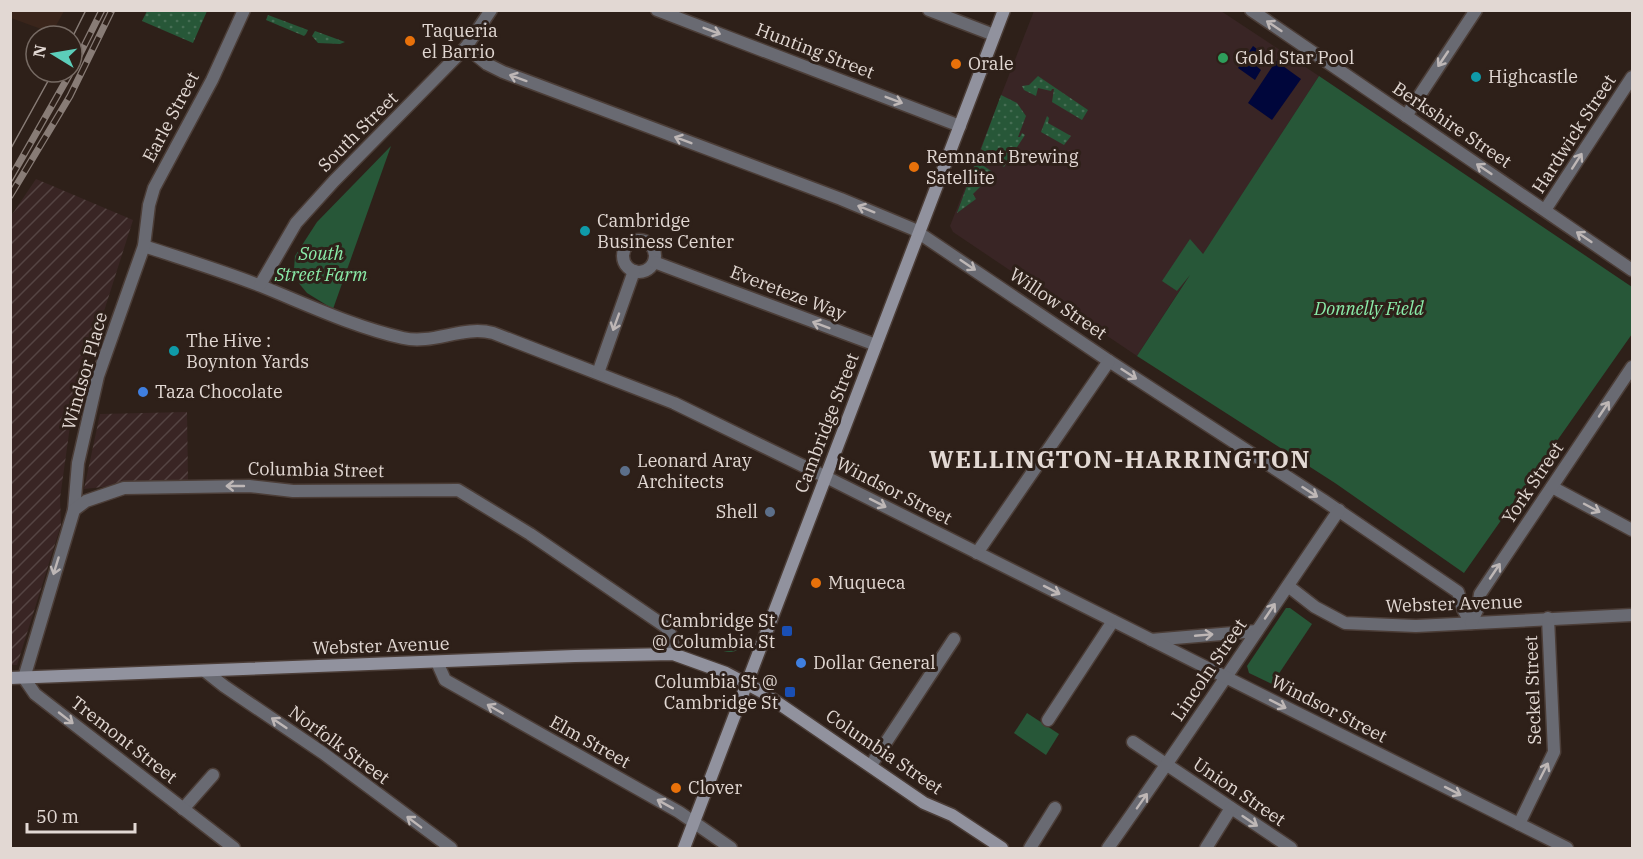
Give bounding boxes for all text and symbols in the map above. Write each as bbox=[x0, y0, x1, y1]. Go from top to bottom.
street label: Hunting Street bbox=[753, 17, 878, 84]
place label: Taqueria el Barrio bbox=[422, 19, 498, 63]
one-way arrow bbox=[1266, 20, 1282, 32]
north arrow bbox=[24, 24, 84, 84]
one-way arrow bbox=[702, 27, 720, 38]
marker: Taqueria el Barrio bbox=[403, 34, 417, 48]
text: N bbox=[28, 43, 50, 59]
place label: Gold Star Pool bbox=[1235, 46, 1354, 69]
one-way arrow bbox=[1437, 50, 1449, 67]
marker: Gold Star Pool bbox=[1216, 51, 1230, 65]
place label: Orale bbox=[968, 52, 1014, 75]
marker: Orale bbox=[949, 57, 963, 71]
place label: Highcastle bbox=[1488, 65, 1578, 88]
street label: Earle Street bbox=[137, 68, 204, 166]
marker: Highcastle bbox=[1469, 70, 1483, 84]
street label: Hardwick Street bbox=[1527, 70, 1621, 197]
one-way arrow bbox=[509, 71, 528, 82]
street label: Berkshire Street bbox=[1389, 76, 1516, 173]
street label: South Street bbox=[313, 87, 403, 177]
one-way arrow bbox=[884, 96, 903, 107]
one-way arrow bbox=[674, 134, 693, 145]
place label: Remnant Brewing Satellite bbox=[926, 145, 1079, 189]
one-way arrow bbox=[1571, 153, 1583, 170]
marker: Remnant Brewing Satellite bbox=[907, 160, 921, 174]
one-way arrow bbox=[1476, 163, 1492, 175]
one-way arrow bbox=[857, 203, 875, 214]
place label: Cambridge Business Center bbox=[597, 209, 734, 253]
marker: Cambridge Business Center bbox=[578, 224, 592, 238]
one-way arrow bbox=[1577, 231, 1593, 243]
park label: South Street Farm bbox=[274, 242, 367, 286]
one-way arrow bbox=[959, 259, 976, 271]
street label: Evereteze Way bbox=[727, 260, 850, 325]
street label: Willow Street bbox=[1005, 263, 1111, 345]
park label: Donnelly Field bbox=[1313, 297, 1424, 320]
street label: Windsor Place bbox=[57, 309, 112, 432]
one-way arrow bbox=[609, 312, 620, 331]
one-way arrow bbox=[812, 318, 831, 329]
place label: The Hive : Boynton Yards bbox=[186, 329, 309, 373]
marker: The Hive : Boynton Yards bbox=[167, 344, 181, 358]
street label: Cambridge Street bbox=[789, 350, 864, 496]
one-way arrow bbox=[1120, 368, 1137, 380]
place label: Taza Chocolate bbox=[155, 380, 283, 403]
marker: Taza Chocolate bbox=[136, 385, 150, 399]
one-way arrow bbox=[1598, 401, 1611, 418]
street label: York Street bbox=[1497, 438, 1568, 528]
district label: WELLINGTON-HARRINGTON bbox=[929, 443, 1311, 475]
place label: Leonard Aray Architects bbox=[637, 449, 752, 493]
street label: Windsor Street bbox=[832, 451, 956, 530]
street label: Columbia Street bbox=[248, 457, 384, 482]
marker: Leonard Aray Architects bbox=[618, 464, 632, 478]
one-way arrow bbox=[226, 480, 246, 492]
one-way arrow bbox=[1302, 485, 1319, 498]
one-way arrow bbox=[869, 498, 887, 509]
place label: Shell bbox=[716, 500, 758, 523]
one-way arrow bbox=[1583, 503, 1601, 515]
marker: Shell bbox=[763, 505, 777, 519]
one-way arrow bbox=[50, 556, 61, 575]
one-way arrow bbox=[1489, 563, 1501, 580]
place label: Muqueca bbox=[828, 571, 906, 594]
marker: Muqueca bbox=[809, 576, 823, 590]
one-way arrow bbox=[1043, 585, 1061, 597]
street label: Webster Avenue bbox=[1385, 590, 1523, 617]
one-way arrow bbox=[1264, 604, 1276, 620]
place label: Cambridge St @ Columbia St bbox=[651, 609, 775, 653]
street label: Lincoln Street bbox=[1166, 614, 1251, 725]
marker: Cambridge St @ Columbia St bbox=[780, 624, 794, 638]
one-way arrow bbox=[1194, 629, 1214, 640]
street label: Webster Avenue bbox=[312, 632, 450, 659]
street label: Seckel Street bbox=[1519, 635, 1546, 745]
place label: Dollar General bbox=[813, 651, 936, 674]
marker: Dollar General bbox=[794, 656, 808, 670]
street label: Windsor Street bbox=[1267, 669, 1391, 748]
place label: Columbia St @ Cambridge St bbox=[654, 670, 778, 714]
marker: Columbia St @ Cambridge St bbox=[783, 685, 797, 699]
street label: Tremont Street bbox=[66, 691, 182, 788]
one-way arrow bbox=[1269, 698, 1287, 710]
street label: Norfolk Street bbox=[284, 700, 394, 789]
one-way arrow bbox=[487, 703, 504, 715]
street label: Columbia Street bbox=[821, 704, 947, 799]
street label: Elm Street bbox=[546, 710, 635, 773]
one-way arrow bbox=[57, 711, 73, 724]
one-way arrow bbox=[271, 717, 288, 729]
street label: Union Street bbox=[1189, 752, 1290, 831]
one-way arrow bbox=[1539, 763, 1550, 781]
place label: Clover bbox=[688, 776, 742, 799]
marker: Clover bbox=[669, 781, 683, 795]
one-way arrow bbox=[1443, 786, 1461, 797]
one-way arrow bbox=[1136, 793, 1148, 809]
scale bar bbox=[27, 796, 135, 834]
one-way arrow bbox=[657, 798, 674, 810]
text: 50 m bbox=[36, 805, 79, 828]
one-way arrow bbox=[1241, 815, 1258, 827]
one-way arrow bbox=[406, 816, 422, 829]

